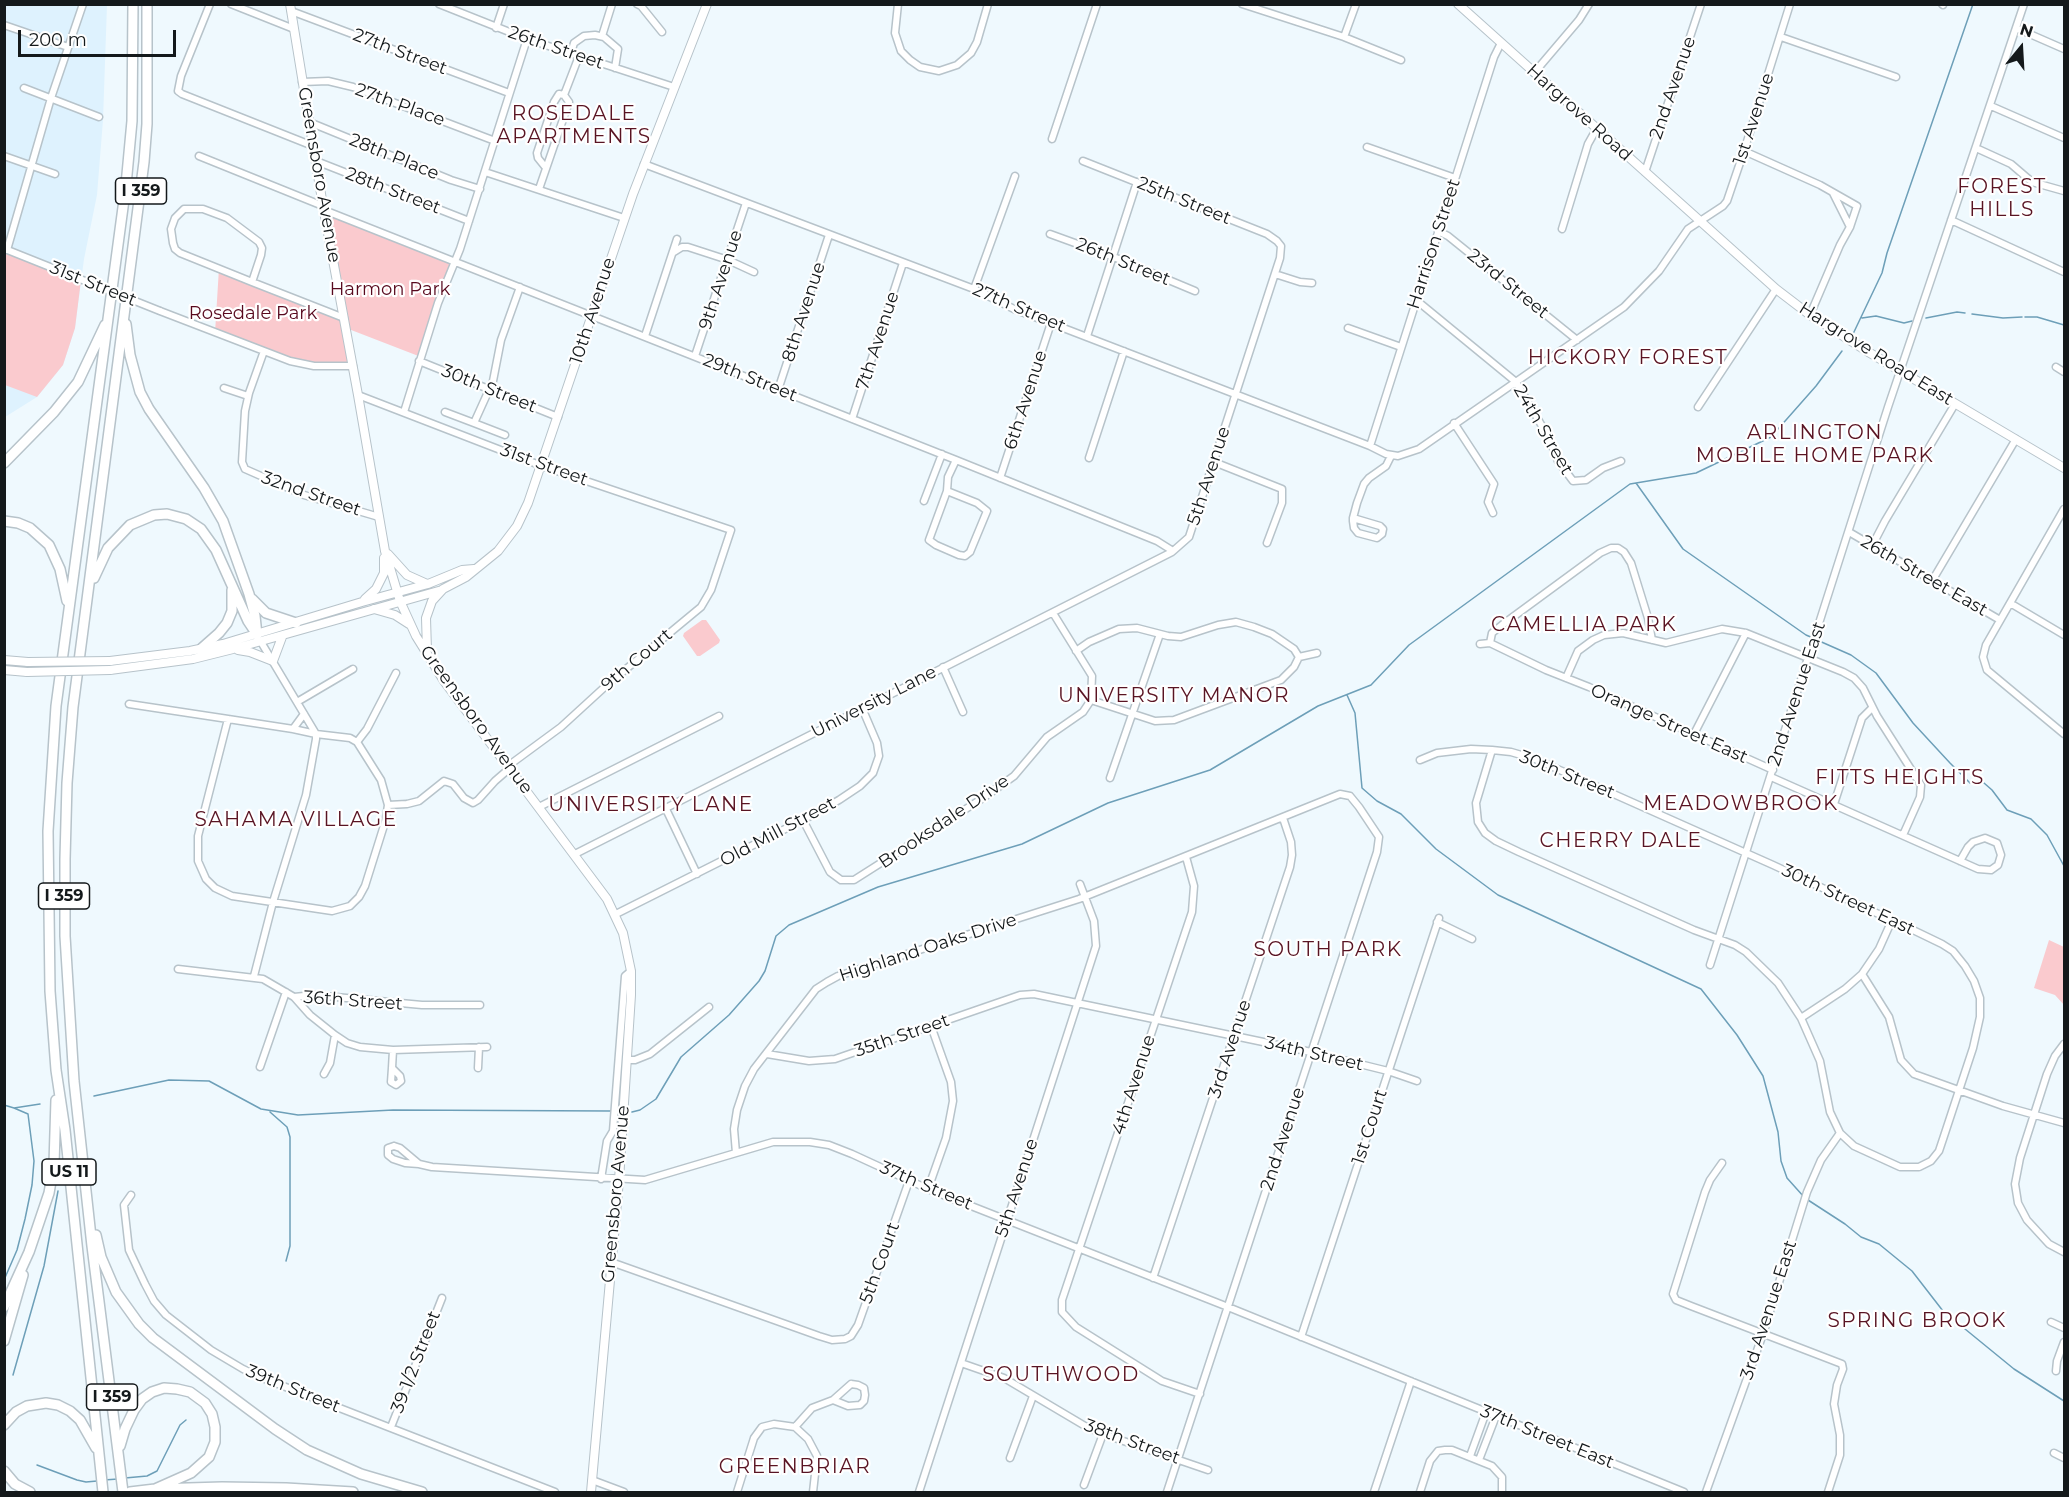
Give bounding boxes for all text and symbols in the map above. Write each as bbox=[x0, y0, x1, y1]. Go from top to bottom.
scale bar bbox=[21, 18, 178, 56]
north arrow bbox=[1991, 18, 2051, 78]
text: N bbox=[2018, 19, 2036, 41]
street label: 26th Street bbox=[505, 22, 607, 74]
street label: 27th Street bbox=[350, 24, 450, 80]
text: 200 m bbox=[29, 29, 87, 51]
street label: 2nd Avenue bbox=[1645, 34, 1701, 142]
street label: Hargrove Road bbox=[1522, 60, 1636, 166]
street label: 1st Avenue bbox=[1729, 70, 1779, 168]
street label: 27th Place bbox=[352, 79, 448, 131]
street label: Greensboro Avenue bbox=[293, 85, 345, 265]
district label: ROSEDALE APARTMENTS bbox=[496, 102, 652, 149]
street label: 28th Place bbox=[346, 129, 442, 185]
street label: 28th Street bbox=[342, 163, 444, 219]
street label: 25th Street bbox=[1134, 172, 1234, 230]
district label: FOREST HILLS bbox=[1957, 175, 2047, 222]
street label: Harrison Street bbox=[1403, 176, 1465, 312]
road number: I 359 bbox=[116, 178, 166, 204]
street label: 9th Avenue bbox=[695, 228, 747, 332]
street label: 26th Street bbox=[1073, 233, 1173, 291]
street label: 23rd Street bbox=[1463, 245, 1553, 323]
street label: 10th Avenue bbox=[566, 255, 620, 367]
street label: 31st Street bbox=[46, 257, 140, 311]
street label: 8th Avenue bbox=[778, 259, 830, 365]
park label: Harmon Park bbox=[330, 279, 450, 301]
street label: 27th Street bbox=[969, 279, 1069, 337]
street label: 7th Avenue bbox=[852, 289, 904, 393]
street label: Hargrove Road East bbox=[1795, 298, 1957, 410]
park label: Rosedale Park bbox=[189, 303, 317, 325]
district label: HICKORY FOREST bbox=[1528, 346, 1728, 370]
street label: 6th Avenue bbox=[1000, 348, 1052, 452]
street label: 29th Street bbox=[700, 349, 800, 407]
street label: 30th Street bbox=[438, 360, 540, 418]
street label: 24th Street bbox=[1509, 381, 1577, 479]
district label: ARLINGTON MOBILE HOME PARK bbox=[1696, 421, 1934, 468]
street label: 5th Avenue bbox=[1183, 424, 1235, 528]
street label: 31st Street bbox=[497, 439, 591, 491]
street label: 32nd Street bbox=[258, 467, 364, 521]
street label: 26th Street East bbox=[1857, 531, 1991, 621]
district label: CAMELLIA PARK bbox=[1491, 613, 1677, 637]
street label: 2nd Avenue East bbox=[1763, 619, 1831, 769]
street label: 9th Court bbox=[597, 624, 677, 696]
street label: Greensboro Avenue bbox=[415, 642, 537, 798]
street label: University Lane bbox=[808, 661, 940, 743]
street label: Orange Street East bbox=[1587, 680, 1751, 768]
district label: UNIVERSITY MANOR bbox=[1058, 684, 1290, 708]
street label: 30th Street bbox=[1516, 746, 1618, 804]
district label: FITTS HEIGHTS bbox=[1815, 766, 1985, 790]
street label: Brooksdale Drive bbox=[875, 770, 1013, 874]
street label: Old Mill Street bbox=[717, 792, 839, 872]
district label: MEADOWBROOK bbox=[1643, 792, 1839, 816]
district label: UNIVERSITY LANE bbox=[548, 793, 754, 817]
district label: SAHAMA VILLAGE bbox=[194, 808, 398, 832]
district label: CHERRY DALE bbox=[1540, 829, 1702, 853]
street label: 30th Street East bbox=[1778, 860, 1918, 940]
road number: I 359 bbox=[38, 883, 90, 909]
street label: Highland Oaks Drive bbox=[837, 909, 1019, 987]
district label: SOUTH PARK bbox=[1253, 938, 1403, 962]
street label: 36th Street bbox=[303, 987, 403, 1015]
street label: 3rd Avenue bbox=[1204, 997, 1256, 1101]
street label: 35th Street bbox=[852, 1010, 952, 1062]
street label: 4th Avenue bbox=[1108, 1032, 1160, 1138]
street label: 34th Street bbox=[1263, 1032, 1365, 1076]
street label: 2nd Avenue bbox=[1256, 1085, 1310, 1193]
street label: 1st Court bbox=[1348, 1087, 1392, 1167]
street label: Greensboro Avenue bbox=[597, 1104, 635, 1284]
street label: 5th Avenue bbox=[991, 1136, 1043, 1240]
street label: 37th Street bbox=[876, 1157, 976, 1215]
road number: US 11 bbox=[42, 1159, 96, 1185]
street label: 5th Court bbox=[855, 1219, 905, 1307]
street label: 3rd Avenue East bbox=[1736, 1238, 1802, 1382]
street label: 39 1/2 Street bbox=[387, 1308, 445, 1416]
district label: SPRING BROOK bbox=[1827, 1309, 2007, 1333]
street label: 39th Street bbox=[243, 1360, 343, 1418]
district label: SOUTHWOOD bbox=[982, 1363, 1140, 1387]
road number: I 359 bbox=[86, 1384, 138, 1410]
street label: 37th Street East bbox=[1477, 1400, 1617, 1474]
street label: 38th Street bbox=[1081, 1415, 1183, 1469]
district label: GREENBRIAR bbox=[719, 1455, 871, 1479]

